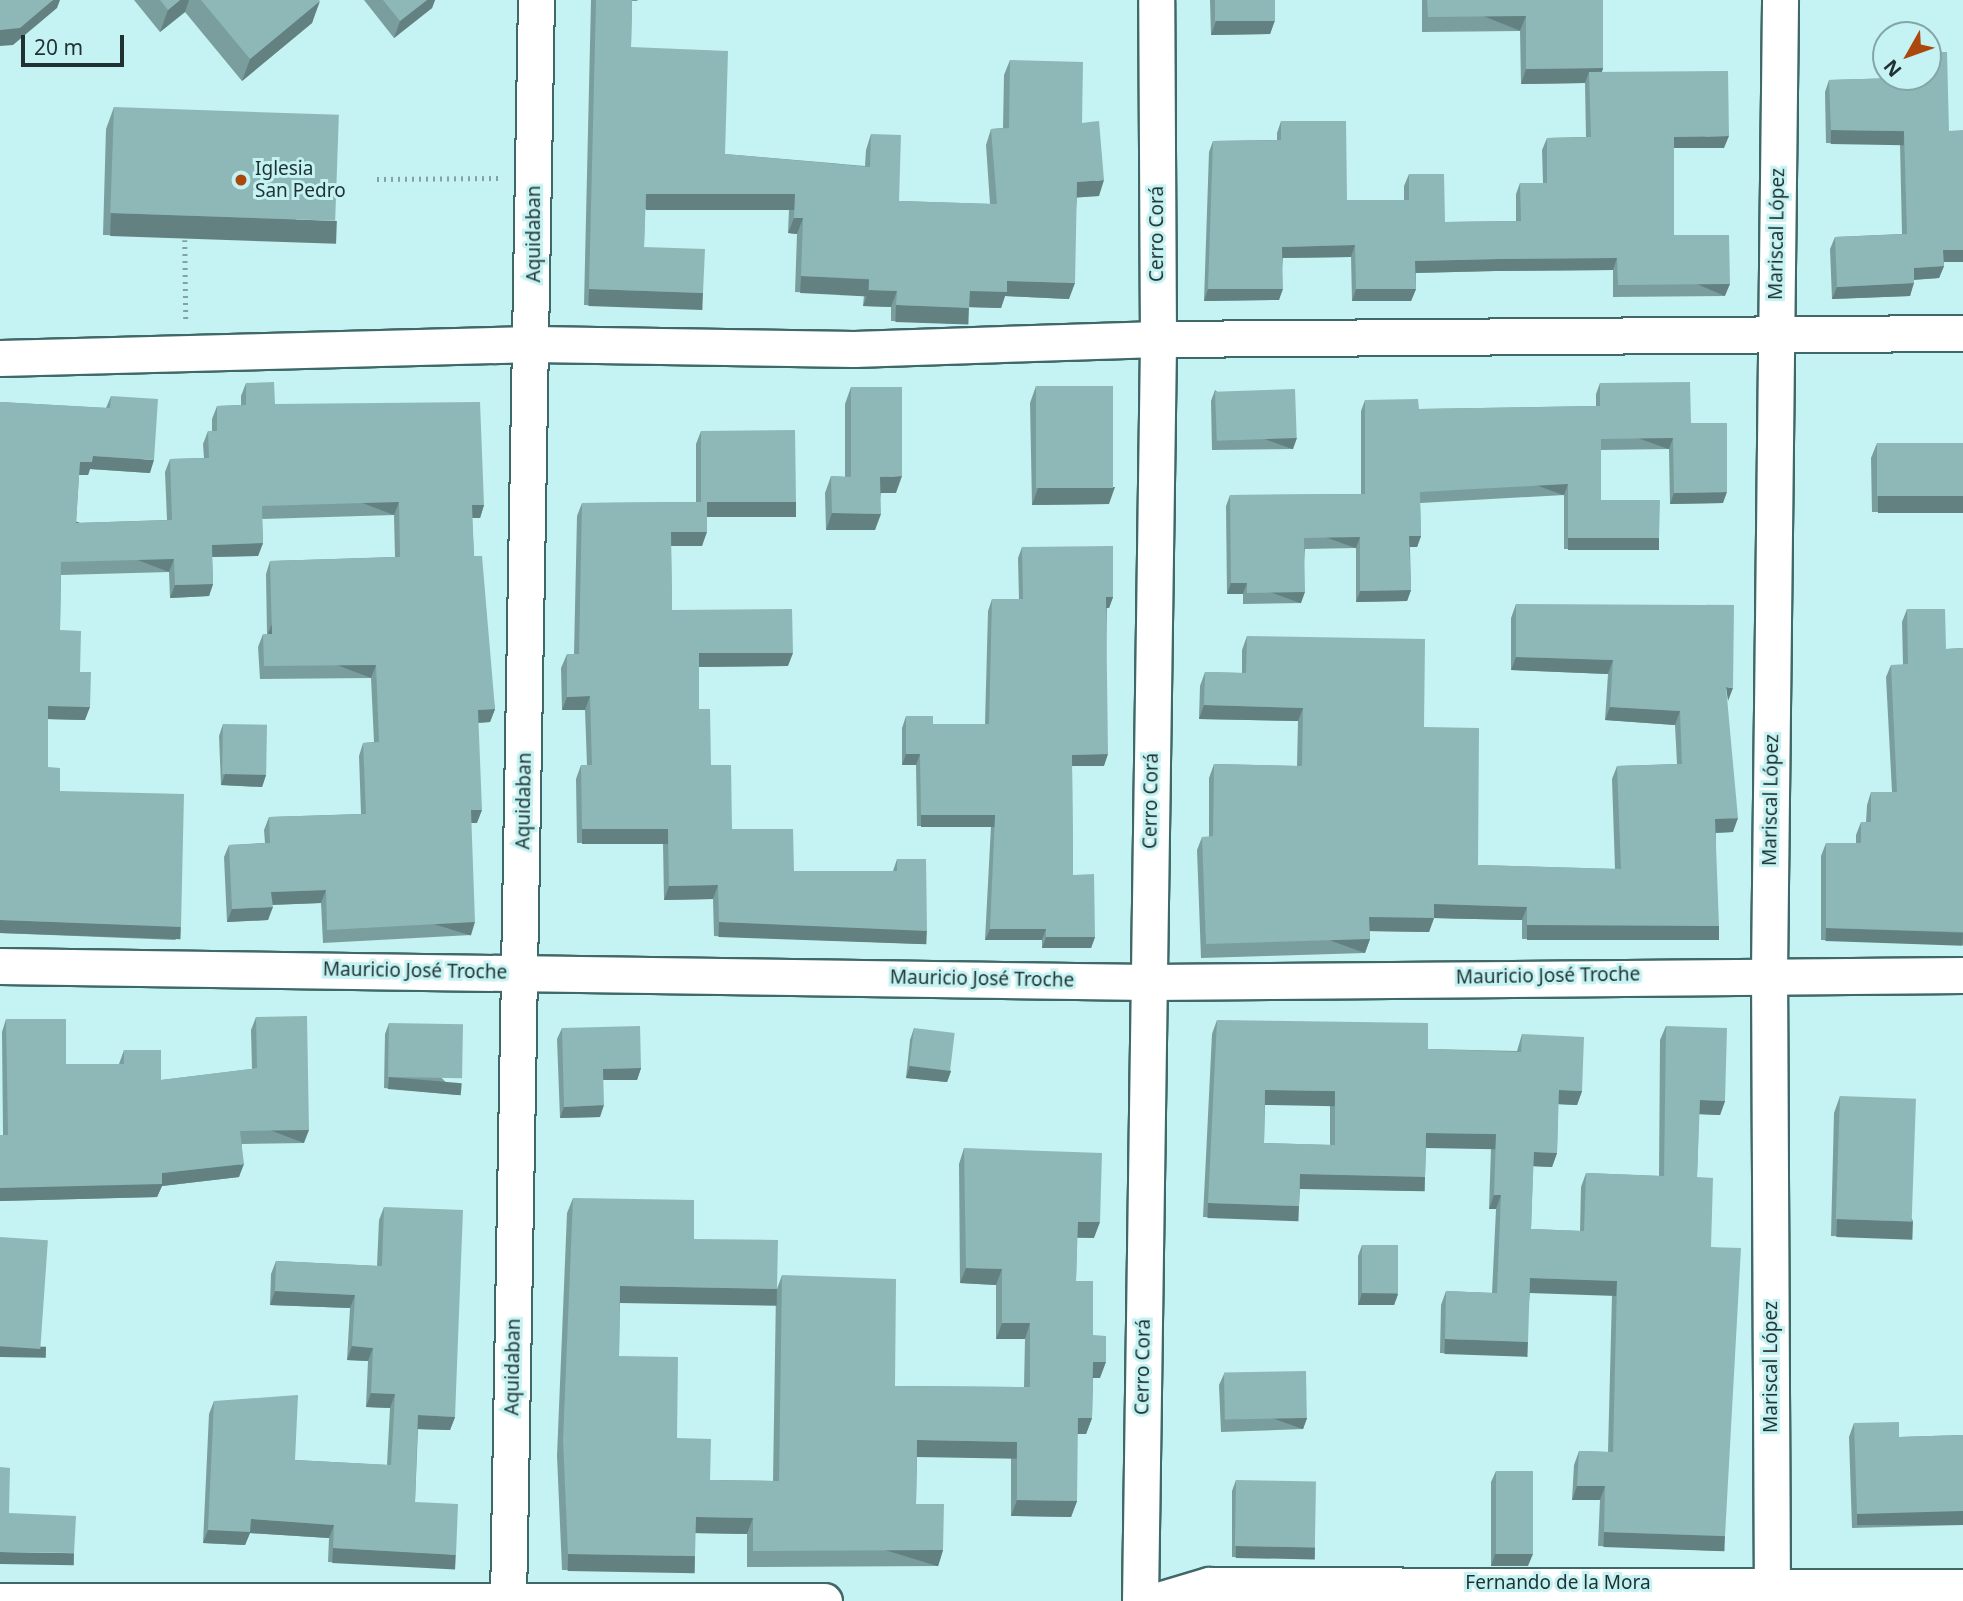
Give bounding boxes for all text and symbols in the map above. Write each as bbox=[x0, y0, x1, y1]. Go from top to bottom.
scale bar bbox=[24, 21, 128, 65]
north arrow bbox=[1872, 21, 1942, 91]
text: 20 m bbox=[34, 33, 83, 61]
text: N bbox=[1878, 54, 1907, 82]
place label: Iglesia San Pedro bbox=[255, 158, 346, 202]
street label: Mariscal López bbox=[1764, 168, 1790, 300]
marker: Iglesia San Pedro bbox=[233, 172, 249, 188]
street label: Aquidaban bbox=[523, 186, 545, 282]
street label: Cerro Corá bbox=[1146, 186, 1168, 282]
street label: Mariscal López bbox=[1758, 734, 1784, 866]
street label: Aquidaban bbox=[512, 752, 536, 850]
street label: Cerro Corá bbox=[1139, 753, 1163, 849]
street label: Mauricio José Troche bbox=[323, 958, 507, 984]
street label: Mauricio José Troche bbox=[1456, 963, 1640, 989]
street label: Mauricio José Troche bbox=[890, 966, 1074, 992]
street label: Mariscal López bbox=[1760, 1301, 1782, 1433]
street label: Aquidaban bbox=[501, 1318, 525, 1416]
street label: Cerro Corá bbox=[1131, 1319, 1155, 1415]
street label: Fernando de la Mora bbox=[1465, 1572, 1651, 1594]

